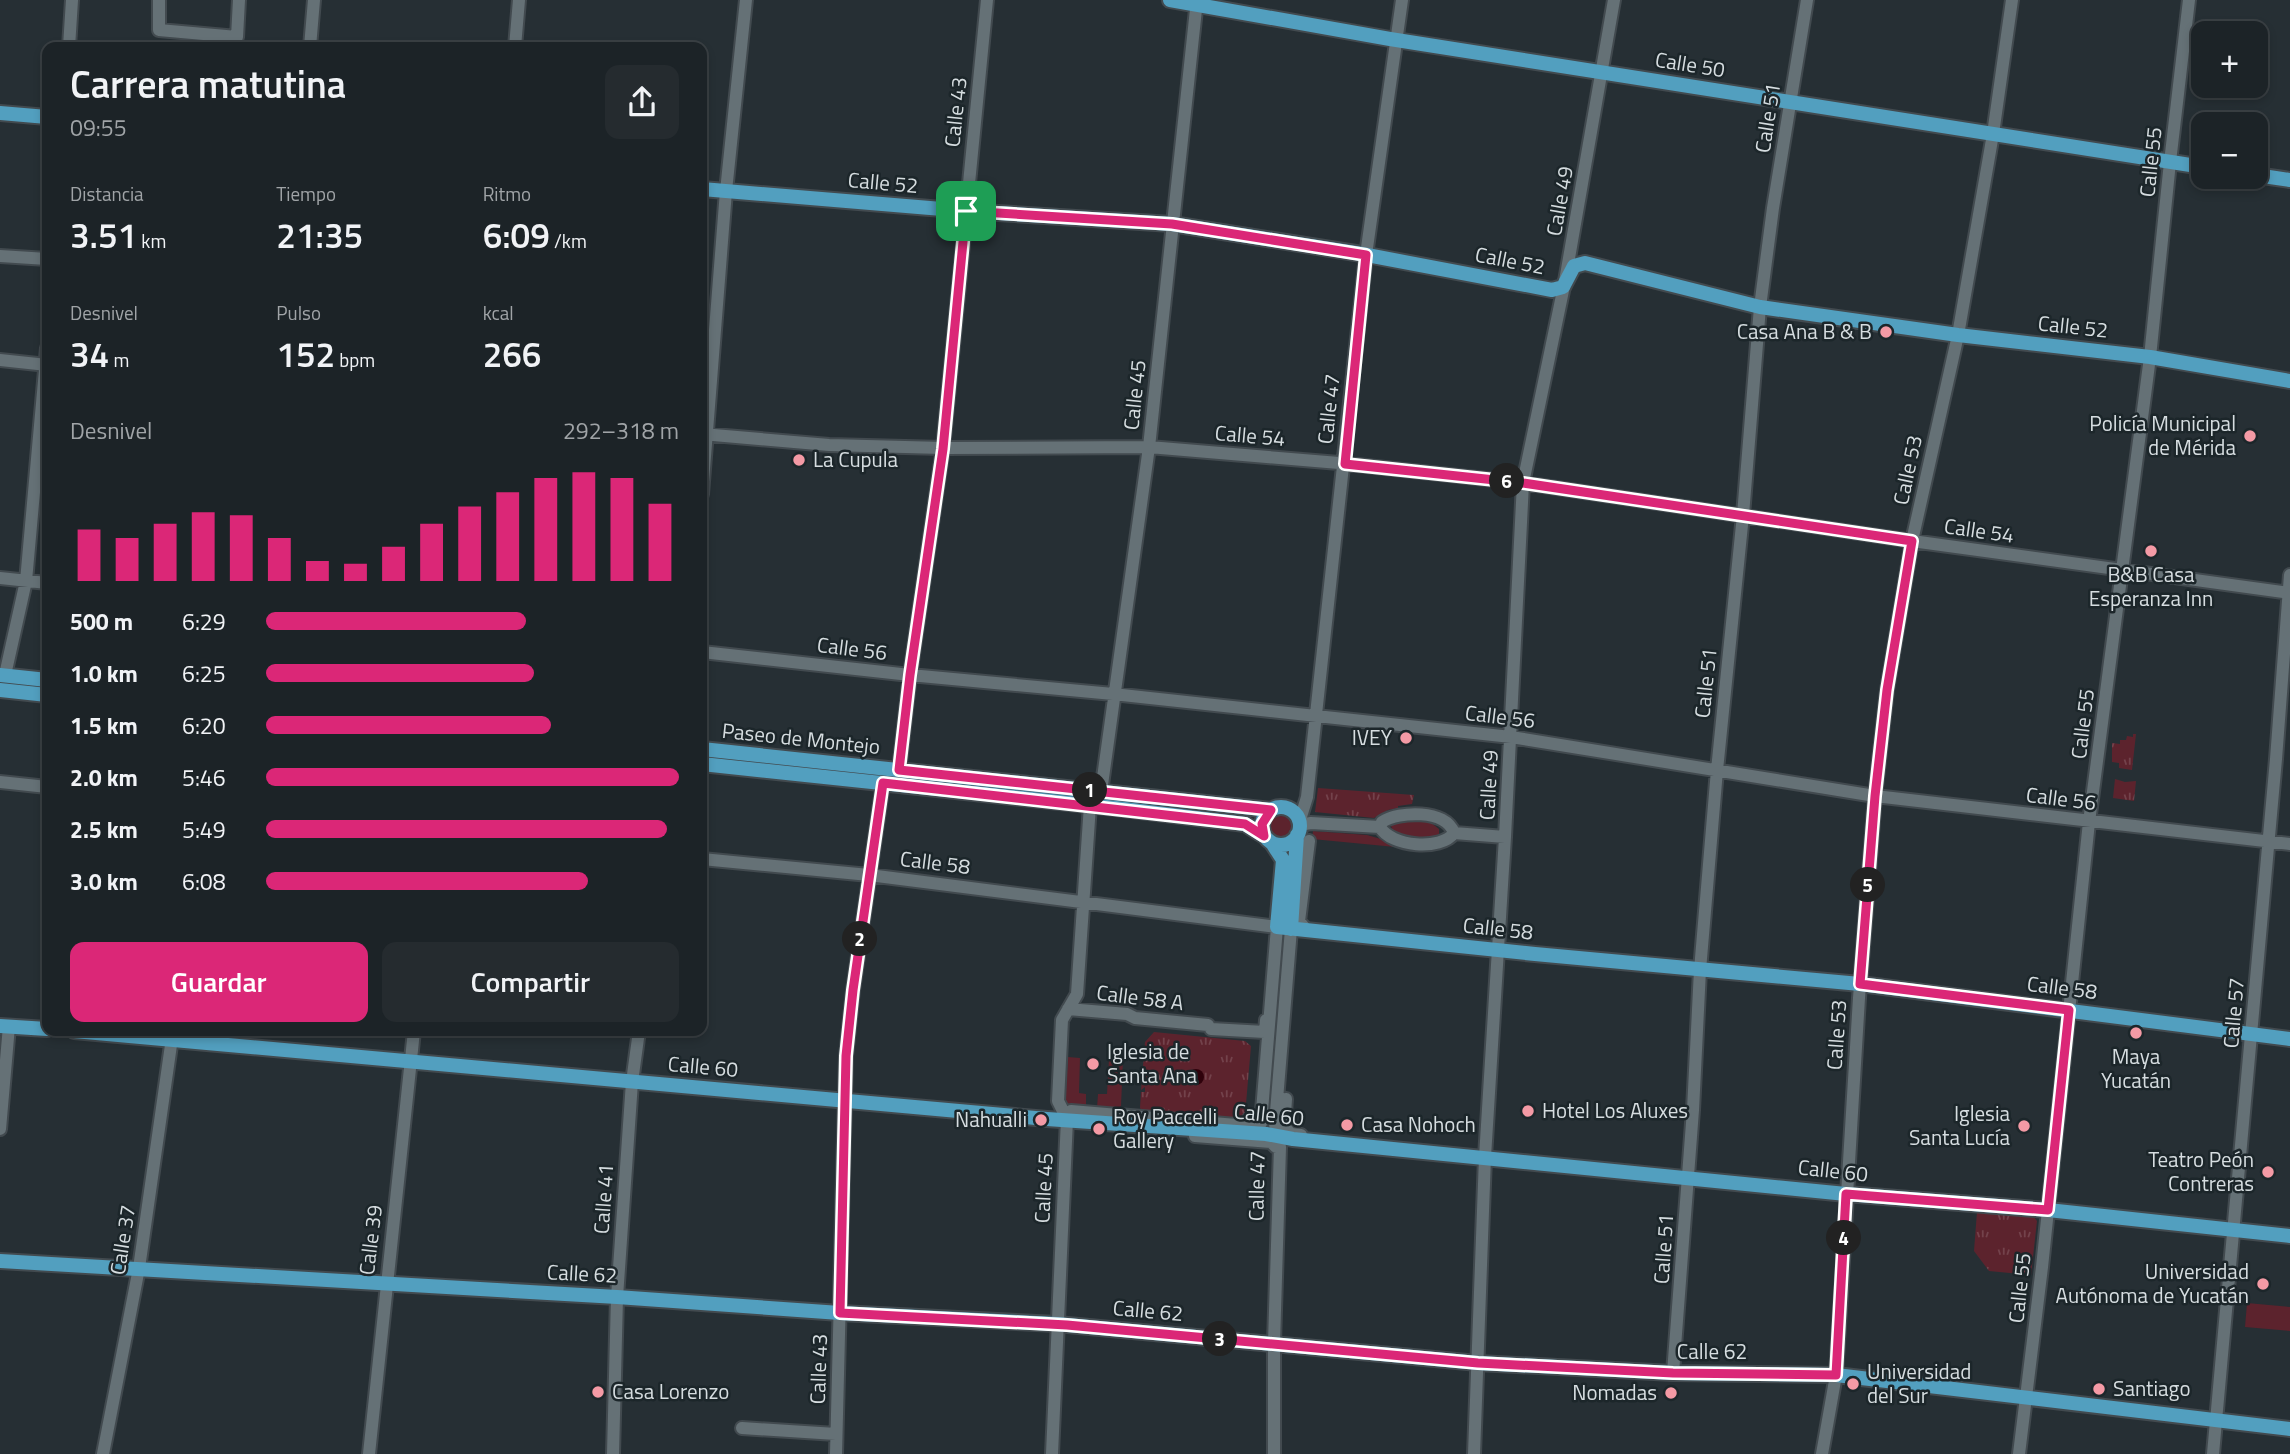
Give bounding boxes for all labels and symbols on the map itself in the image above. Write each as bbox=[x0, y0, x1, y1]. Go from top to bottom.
street label: Calle 50 bbox=[1653, 43, 1727, 85]
street label: Calle 43 bbox=[935, 75, 975, 149]
street label: Calle 51 bbox=[1746, 81, 1788, 155]
street label: Calle 55 bbox=[2130, 125, 2170, 199]
street label: Calle 52 bbox=[847, 163, 920, 201]
street label: Calle 49 bbox=[1537, 163, 1581, 238]
pin bbox=[936, 181, 996, 241]
street label: Calle 52 bbox=[1473, 238, 1548, 282]
street label: Calle 52 bbox=[2036, 306, 2110, 346]
place label: Casa Ana B & B bbox=[1737, 315, 1872, 347]
marker: Casa Ana B & B bbox=[1878, 324, 1894, 340]
street label: Calle 45 bbox=[1114, 358, 1154, 432]
street label: Calle 47 bbox=[1308, 372, 1348, 446]
place label: Policía Municipal de Mérida bbox=[2089, 407, 2236, 463]
street label: Calle 54 bbox=[1214, 416, 1287, 454]
marker: Policía Municipal de Mérida bbox=[2242, 428, 2258, 444]
street label: Calle 53 bbox=[1884, 432, 1930, 508]
place label: La Cupula bbox=[813, 443, 899, 475]
marker: La Cupula bbox=[791, 452, 807, 468]
pin: 6 bbox=[1490, 463, 1524, 498]
street label: Calle 54 bbox=[1942, 509, 2016, 551]
marker: B&B Casa Esperanza Inn bbox=[2143, 543, 2159, 559]
place label: B&B Casa Esperanza Inn bbox=[2089, 558, 2213, 614]
street label: Calle 56 bbox=[815, 628, 889, 668]
street label: Calle 51 bbox=[1685, 646, 1725, 720]
street label: Calle 55 bbox=[2062, 687, 2102, 761]
street label: Calle 56 bbox=[1463, 696, 1537, 736]
street label: Paseo de Montejo bbox=[720, 714, 882, 762]
place label: IVEY bbox=[1352, 721, 1393, 753]
marker: IVEY bbox=[1398, 730, 1414, 746]
street label: Calle 49 bbox=[1470, 749, 1506, 821]
pin: 1 bbox=[1072, 772, 1108, 808]
street label: Calle 56 bbox=[2024, 778, 2098, 818]
street label: Calle 58 bbox=[898, 842, 972, 882]
pin: 5 bbox=[1850, 868, 1885, 903]
street label: Calle 58 bbox=[1461, 908, 1535, 948]
pin: 2 bbox=[842, 922, 878, 956]
street label: Calle 58 bbox=[2025, 967, 2099, 1007]
street label: Calle 58 A bbox=[1095, 976, 1186, 1018]
street label: Calle 57 bbox=[2214, 976, 2252, 1049]
street label: Calle 53 bbox=[1818, 999, 1854, 1071]
marker: Maya Yucatán bbox=[2128, 1025, 2144, 1041]
place label: Iglesia de Santa Ana bbox=[1107, 1035, 1197, 1091]
place label: Maya Yucatán bbox=[2101, 1040, 2171, 1096]
street label: Calle 60 bbox=[667, 1047, 740, 1085]
marker: Iglesia de Santa Ana bbox=[1085, 1056, 1101, 1072]
street label: Calle 60 bbox=[1232, 1094, 1306, 1134]
place label: Hotel Los Aluxes bbox=[1542, 1094, 1688, 1126]
place label: Iglesia Santa Lucía bbox=[1909, 1097, 2010, 1153]
place label: Roy Paccelli Gallery bbox=[1113, 1100, 1217, 1156]
place label: Nahualli bbox=[955, 1103, 1027, 1135]
marker: Hotel Los Aluxes bbox=[1520, 1103, 1536, 1119]
place label: Casa Nohoch bbox=[1361, 1108, 1476, 1140]
marker: Nahualli bbox=[1033, 1112, 1049, 1128]
marker: Casa Nohoch bbox=[1339, 1117, 1355, 1133]
marker: Iglesia Santa Lucía bbox=[2016, 1118, 2032, 1134]
marker: Roy Paccelli Gallery bbox=[1091, 1121, 1107, 1137]
place label: Teatro Peón Contreras bbox=[2148, 1143, 2254, 1199]
street label: Calle 60 bbox=[1796, 1150, 1870, 1190]
street label: Calle 47 bbox=[1239, 1151, 1273, 1221]
street label: Calle 45 bbox=[1025, 1152, 1061, 1224]
street label: Calle 41 bbox=[585, 1163, 621, 1235]
marker: Teatro Peón Contreras bbox=[2260, 1164, 2276, 1180]
street label: Calle 37 bbox=[101, 1203, 143, 1277]
street label: Calle 39 bbox=[350, 1203, 390, 1277]
street label: Calle 51 bbox=[1645, 1213, 1681, 1285]
pin: 4 bbox=[1826, 1220, 1862, 1256]
street label: Calle 55 bbox=[1999, 1251, 2039, 1325]
street label: Calle 62 bbox=[546, 1255, 618, 1291]
place label: Universidad Autónoma de Yucatán bbox=[2055, 1255, 2249, 1311]
marker: Universidad Autónoma de Yucatán bbox=[2255, 1276, 2271, 1292]
street label: Calle 62 bbox=[1112, 1291, 1185, 1329]
pin: 3 bbox=[1202, 1322, 1238, 1356]
street label: Calle 43 bbox=[801, 1333, 835, 1405]
street label: Calle 62 bbox=[1677, 1335, 1747, 1367]
place label: Universidad del Sur bbox=[1867, 1355, 1971, 1411]
place label: Santiago bbox=[2113, 1372, 2191, 1404]
place label: Casa Lorenzo bbox=[612, 1375, 729, 1407]
place label: Nomadas bbox=[1572, 1376, 1657, 1408]
marker: Universidad del Sur bbox=[1845, 1376, 1861, 1392]
marker: Santiago bbox=[2091, 1381, 2107, 1397]
marker: Casa Lorenzo bbox=[590, 1384, 606, 1400]
marker: Nomadas bbox=[1663, 1385, 1679, 1401]

